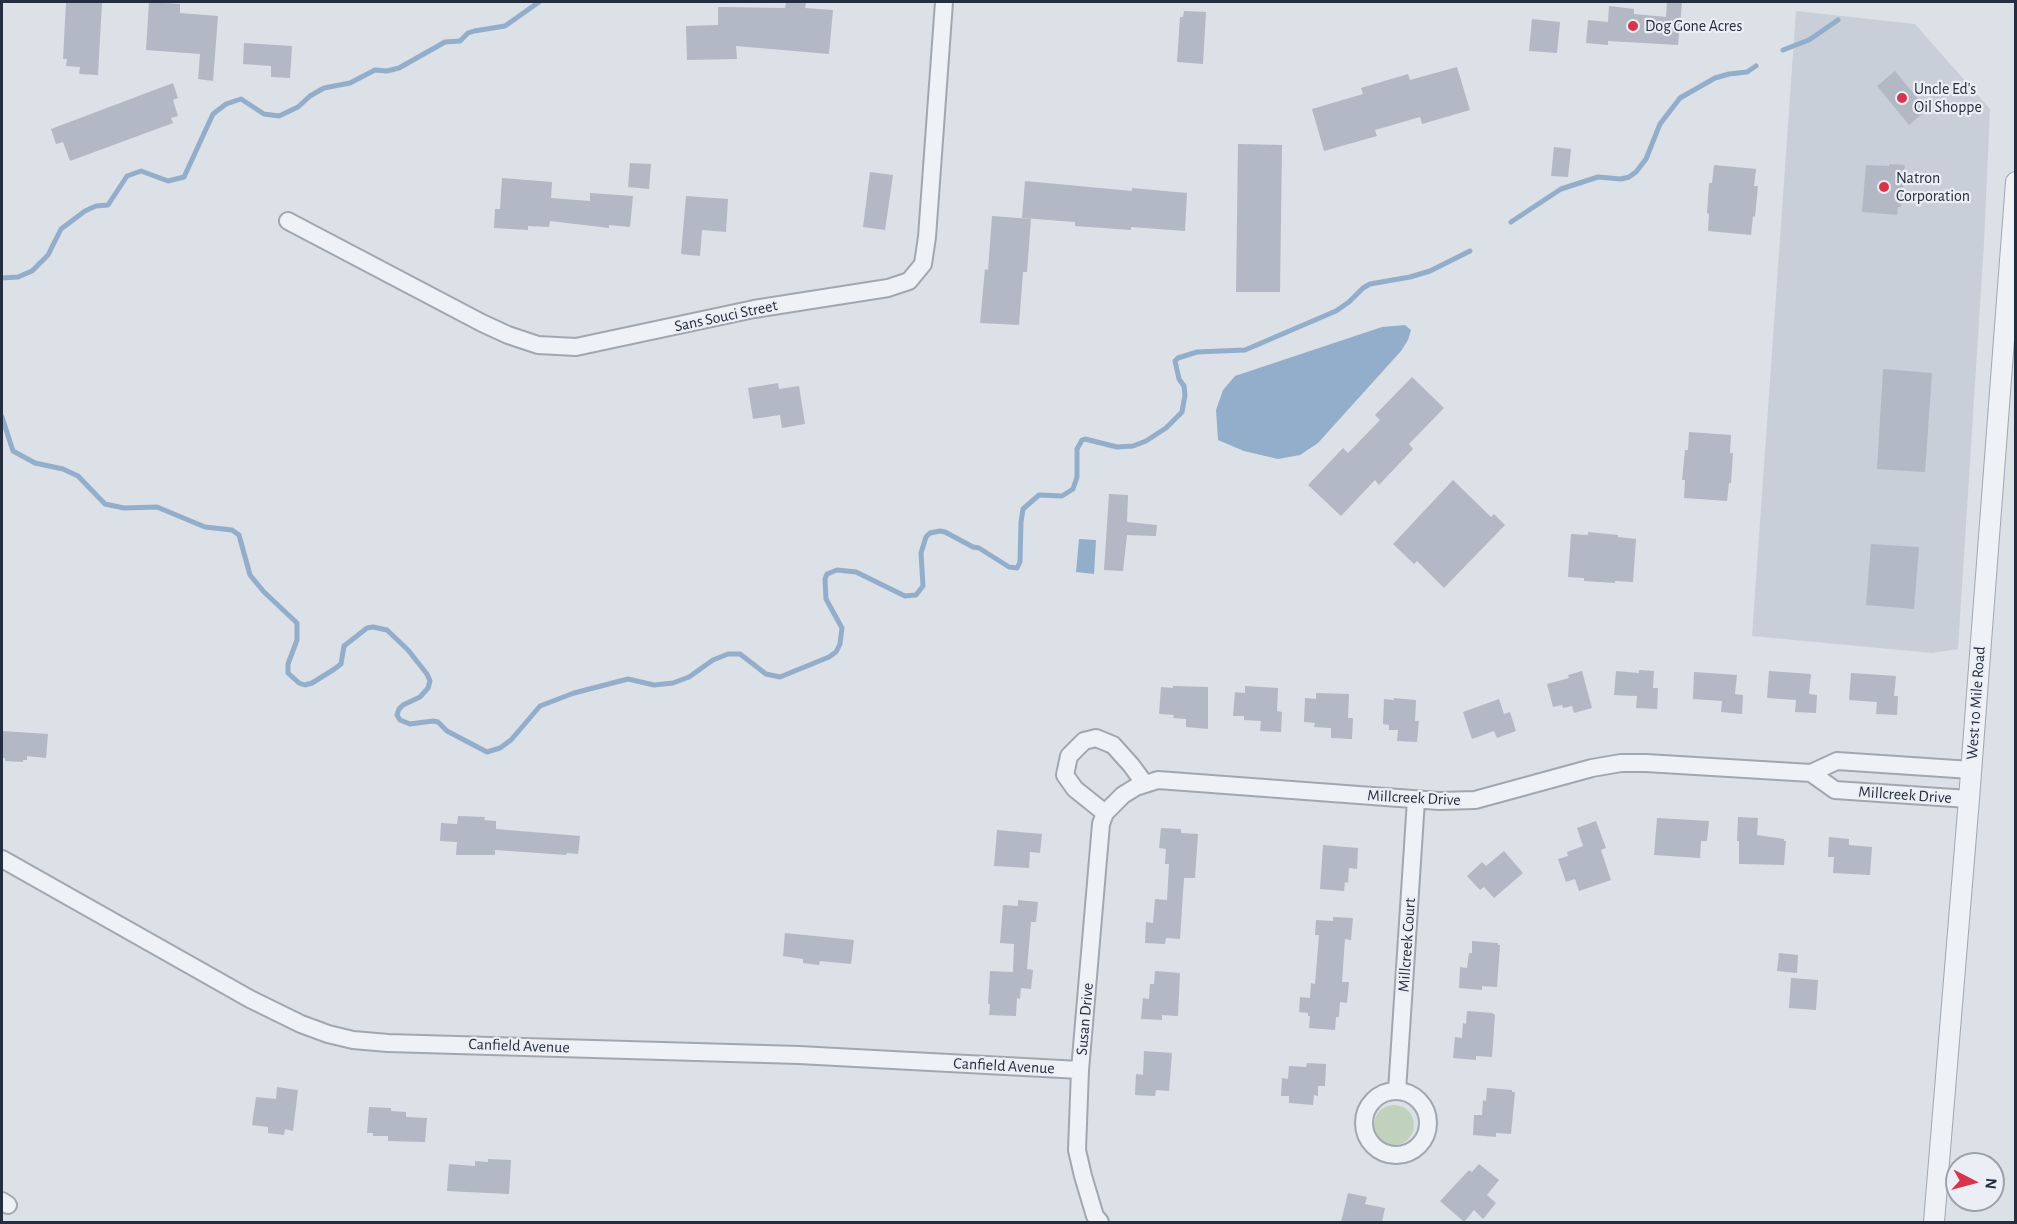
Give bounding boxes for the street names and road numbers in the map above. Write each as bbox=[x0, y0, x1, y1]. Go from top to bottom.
street label: Sans Souci Street bbox=[673, 296, 779, 336]
street label: West 10 Mile Road bbox=[1962, 646, 1990, 760]
street label: Millcreek Drive bbox=[1858, 782, 1952, 808]
street label: Millcreek Drive bbox=[1367, 786, 1461, 810]
street label: Millcreek Court bbox=[1394, 897, 1420, 993]
street label: Susan Drive bbox=[1072, 982, 1098, 1056]
street label: Canfield Avenue bbox=[468, 1035, 570, 1057]
street label: Canfield Avenue bbox=[953, 1054, 1055, 1078]

